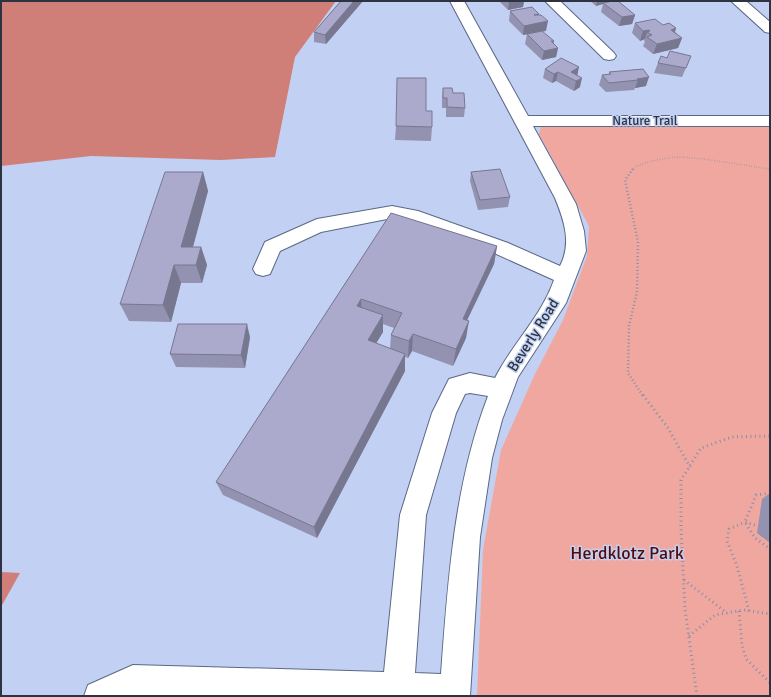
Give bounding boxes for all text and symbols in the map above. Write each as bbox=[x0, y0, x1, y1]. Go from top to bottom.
street label: Nature Trail bbox=[612, 113, 678, 129]
street label: Beverly Road bbox=[503, 295, 563, 375]
park label: Herdklotz Park bbox=[570, 542, 684, 564]

